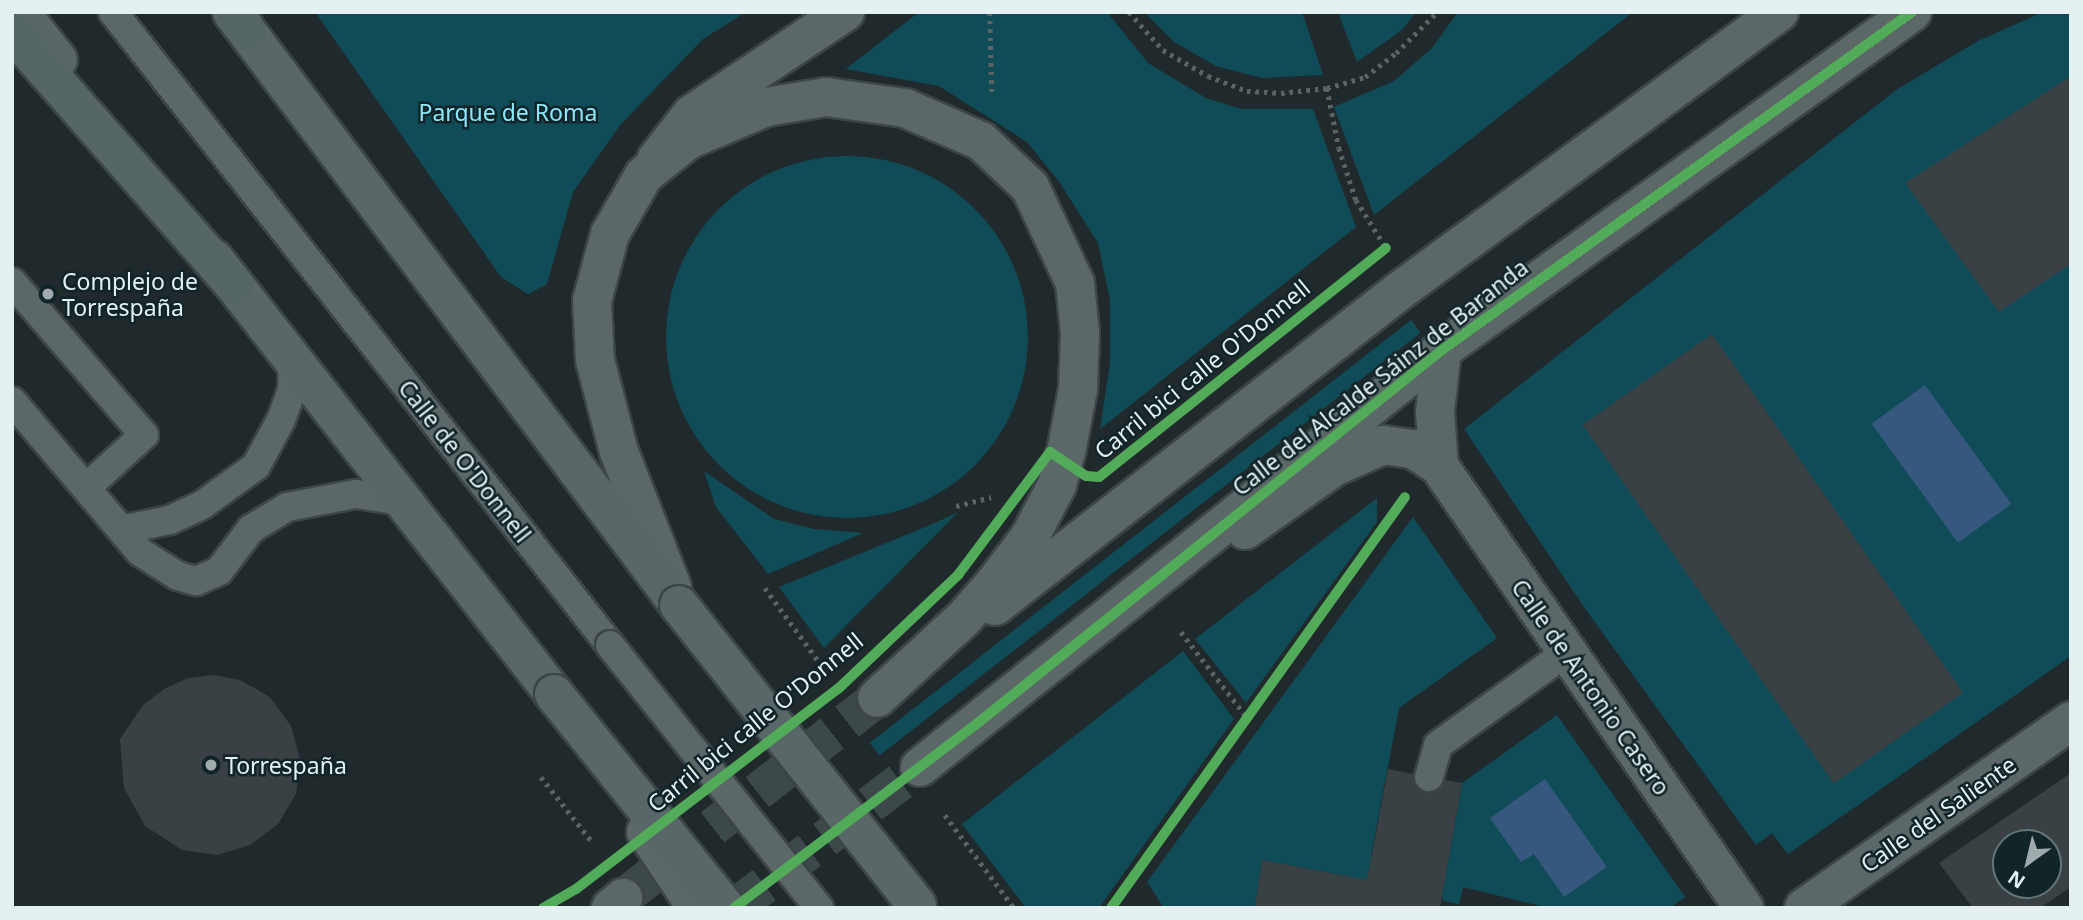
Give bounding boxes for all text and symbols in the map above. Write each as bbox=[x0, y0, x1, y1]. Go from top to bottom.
park label: Parque de Roma bbox=[419, 98, 597, 126]
street label: Calle del Alcalde Sáinz de Baranda bbox=[1227, 253, 1533, 501]
place label: Complejo de Torrespaña bbox=[62, 267, 198, 321]
street label: Carril bici calle O'Donnell bbox=[1089, 274, 1315, 464]
marker: Complejo de Torrespaña bbox=[40, 286, 56, 302]
street label: Calle de O'Donnell bbox=[393, 374, 537, 548]
street label: Calle de Antonio Casero bbox=[1506, 574, 1676, 800]
street label: Carril bici calle O'Donnell bbox=[642, 627, 868, 817]
street label: Calle del Saliente bbox=[1855, 750, 2021, 878]
place label: Torrespaña bbox=[225, 751, 347, 779]
marker: Torrespaña bbox=[203, 757, 219, 773]
north arrow bbox=[1992, 829, 2062, 899]
text: N bbox=[2003, 865, 2030, 895]

